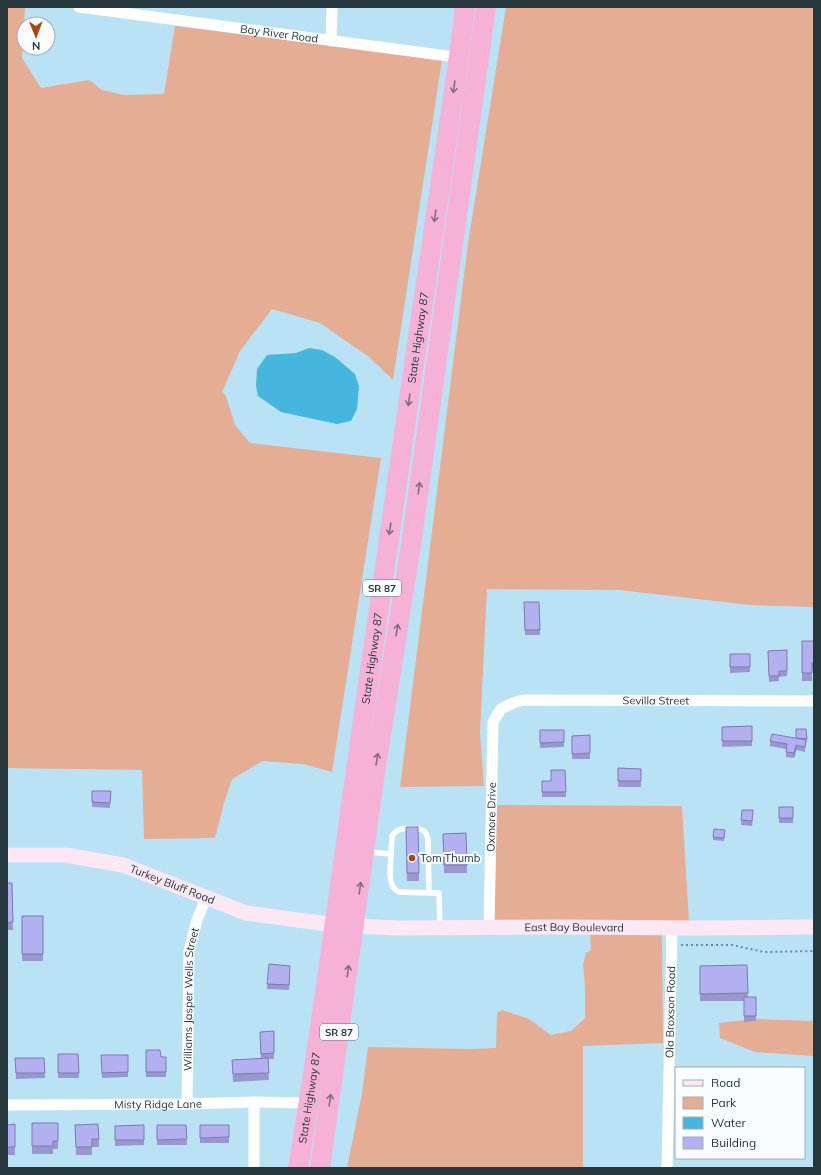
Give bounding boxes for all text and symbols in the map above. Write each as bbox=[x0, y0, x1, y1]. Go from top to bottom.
north arrow bbox=[16, 16, 56, 56]
street label: Bay River Road bbox=[239, 21, 319, 46]
text: N bbox=[32, 39, 40, 53]
one-way arrow bbox=[450, 80, 458, 93]
one-way arrow bbox=[431, 209, 439, 222]
street label: State Highway 87 bbox=[404, 291, 431, 384]
one-way arrow bbox=[405, 393, 413, 406]
one-way arrow bbox=[415, 482, 423, 495]
one-way arrow bbox=[386, 522, 394, 535]
road number: SR 87 bbox=[363, 580, 401, 596]
street label: State Highway 87 bbox=[358, 612, 385, 705]
one-way arrow bbox=[393, 624, 401, 637]
street label: Sevilla Street bbox=[623, 693, 689, 708]
one-way arrow bbox=[373, 753, 381, 766]
street label: Oxmore Drive bbox=[483, 782, 499, 852]
place label: Tom Thumb bbox=[420, 851, 481, 865]
marker: Tom Thumb bbox=[407, 853, 417, 863]
street label: Turkey Bluff Road bbox=[128, 861, 217, 907]
one-way arrow bbox=[356, 882, 363, 895]
street label: East Bay Boulevard bbox=[524, 920, 624, 934]
street label: Williams Jasper Wells Street bbox=[180, 926, 202, 1071]
one-way arrow bbox=[344, 965, 352, 978]
street label: Ola Broxson Road bbox=[662, 966, 678, 1058]
road number: SR 87 bbox=[320, 1024, 358, 1040]
street label: State Highway 87 bbox=[295, 1051, 323, 1144]
legend bbox=[675, 1067, 805, 1159]
text: Road bbox=[711, 1075, 740, 1090]
one-way arrow bbox=[326, 1094, 334, 1107]
text: Park bbox=[711, 1095, 737, 1110]
street label: Misty Ridge Lane bbox=[114, 1097, 202, 1111]
text: Water bbox=[711, 1115, 747, 1130]
text: Building bbox=[711, 1135, 756, 1150]

